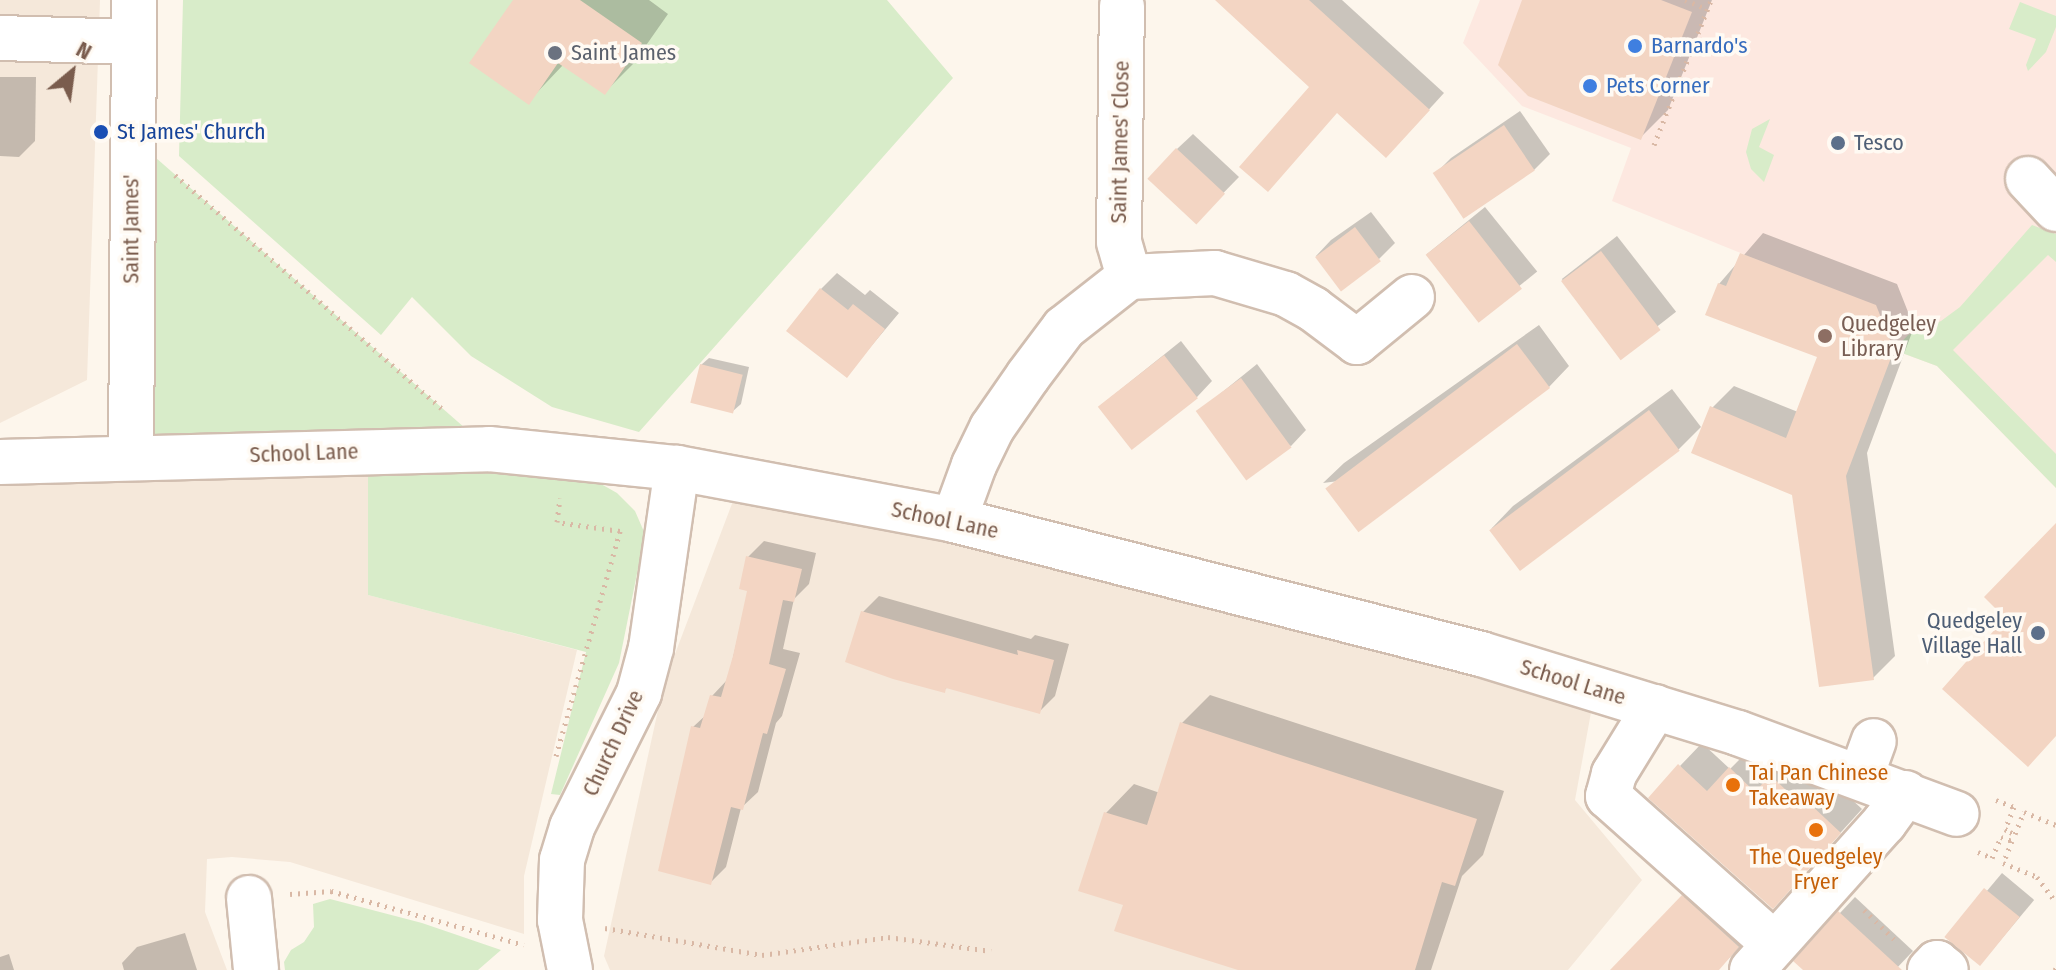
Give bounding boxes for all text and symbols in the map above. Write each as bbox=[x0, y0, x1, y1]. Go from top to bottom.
north arrow bbox=[32, 32, 112, 112]
place label: Barnardo's bbox=[1651, 33, 1748, 59]
text: N bbox=[72, 36, 96, 66]
marker: Barnardo's bbox=[1626, 37, 1644, 55]
place label: Saint James bbox=[571, 40, 676, 66]
marker: Saint James bbox=[546, 44, 564, 62]
street label: Saint James' Close bbox=[1105, 60, 1135, 224]
place label: Pets Corner bbox=[1606, 73, 1710, 99]
marker: Pets Corner bbox=[1581, 77, 1599, 95]
place label: St James' Church bbox=[117, 119, 266, 145]
marker: St James' Church bbox=[92, 123, 110, 141]
place label: Tesco bbox=[1854, 130, 1904, 156]
marker: Tesco bbox=[1829, 134, 1847, 152]
street label: Saint James' bbox=[118, 174, 144, 284]
place label: Quedgeley Library bbox=[1841, 310, 1936, 362]
marker: Quedgeley Library bbox=[1816, 327, 1834, 345]
street label: School Lane bbox=[249, 438, 359, 468]
street label: School Lane bbox=[889, 496, 1001, 544]
place label: Quedgeley Village Hall bbox=[1922, 607, 2022, 658]
marker: Quedgeley Village Hall bbox=[2029, 624, 2047, 642]
street label: School Lane bbox=[1517, 653, 1629, 711]
street label: Church Drive bbox=[577, 686, 649, 800]
place label: Tai Pan Chinese Takeaway bbox=[1749, 759, 1888, 810]
marker: Tai Pan Chinese Takeaway bbox=[1724, 776, 1742, 794]
marker: The Quedgeley Fryer bbox=[1807, 821, 1825, 839]
place label: The Quedgeley Fryer bbox=[1750, 843, 1882, 894]

